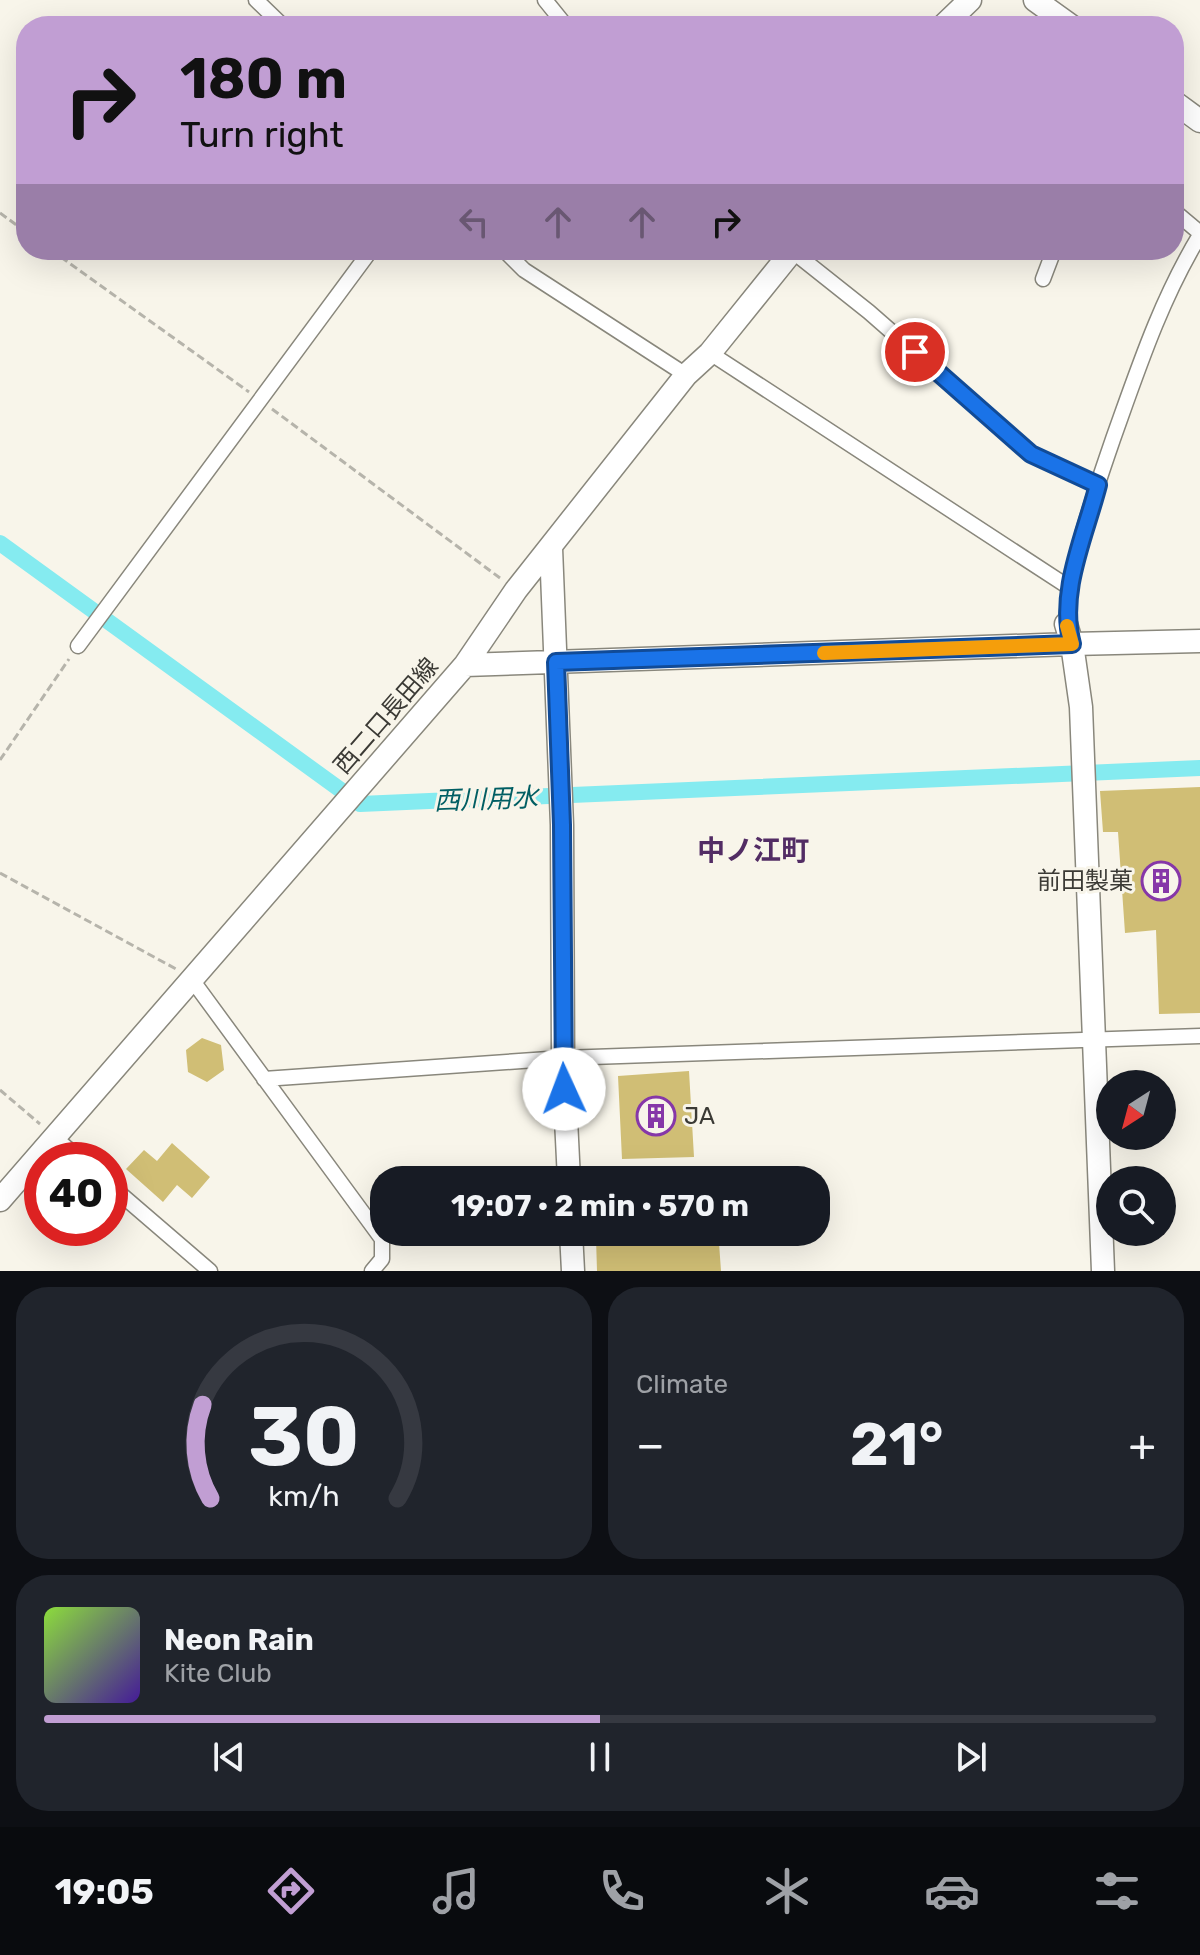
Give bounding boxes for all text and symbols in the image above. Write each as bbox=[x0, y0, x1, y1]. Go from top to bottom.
text: 180 m bbox=[180, 46, 347, 112]
icon: right bbox=[48, 48, 152, 152]
text: Turn right bbox=[180, 113, 344, 156]
icon: left bbox=[452, 200, 496, 244]
icon: ahead bbox=[536, 200, 580, 244]
icon: ahead bbox=[620, 200, 664, 244]
icon: right bbox=[704, 200, 748, 244]
pin bbox=[881, 318, 949, 386]
icon: arrive bbox=[893, 330, 937, 374]
street label: 西二口長田線 bbox=[328, 652, 444, 780]
water label: 西川用水 bbox=[434, 782, 542, 817]
district label: 中ノ江町 bbox=[697, 834, 809, 867]
building icon: 前田製菓 bbox=[1140, 860, 1182, 902]
place label: 前田製菓 bbox=[1037, 867, 1133, 895]
position arrow bbox=[522, 1047, 606, 1131]
north arrow bbox=[1096, 1070, 1176, 1150]
map controls bbox=[1096, 1070, 1176, 1246]
building icon: JA bbox=[635, 1095, 677, 1137]
place label: JA bbox=[684, 1102, 715, 1130]
speed limit sign: 40 bbox=[24, 1142, 128, 1246]
button: search bbox=[1096, 1166, 1176, 1246]
text: 19:07 · 2 min · 570 m bbox=[451, 1188, 749, 1224]
text: Climate bbox=[636, 1369, 728, 1400]
text: 30 bbox=[248, 1387, 360, 1486]
text: 21° bbox=[850, 1409, 943, 1480]
text: − bbox=[636, 1419, 665, 1471]
text: + bbox=[1129, 1419, 1156, 1471]
text: km/h bbox=[268, 1479, 340, 1513]
text: Neon Rain bbox=[164, 1622, 314, 1658]
text: Kite Club bbox=[164, 1658, 272, 1689]
icon: previous bbox=[207, 1735, 251, 1779]
icon: pause bbox=[578, 1735, 622, 1779]
icon: next bbox=[949, 1735, 993, 1779]
icon: directions bbox=[263, 1863, 319, 1919]
icon: music bbox=[428, 1863, 484, 1919]
icon: phone bbox=[594, 1863, 650, 1919]
icon: climate bbox=[759, 1863, 815, 1919]
icon: car bbox=[924, 1863, 980, 1919]
icon: filters bbox=[1089, 1863, 1145, 1919]
text: 19:05 bbox=[55, 1870, 154, 1913]

